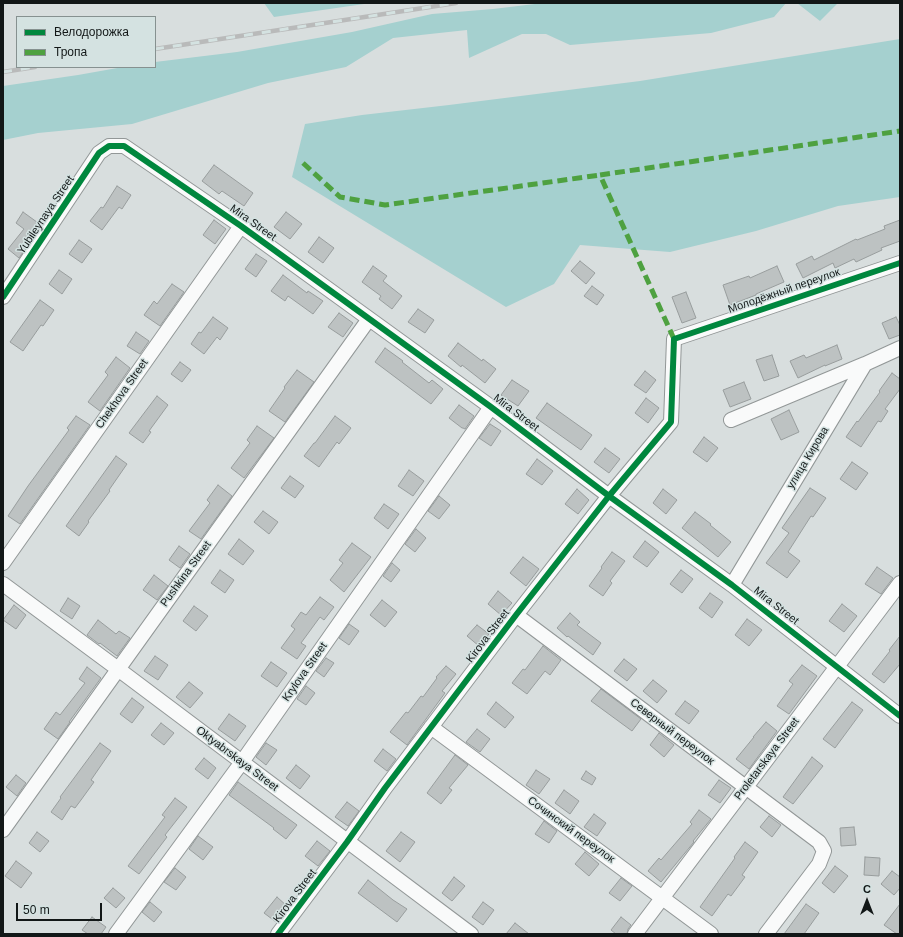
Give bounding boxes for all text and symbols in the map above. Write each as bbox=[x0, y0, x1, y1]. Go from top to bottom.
legend bbox=[16, 16, 156, 68]
text: Велодорожка bbox=[54, 25, 129, 39]
text: Тропа bbox=[54, 45, 87, 59]
street label: Yubileynaya Street bbox=[15, 173, 77, 257]
street label: Mira Street bbox=[227, 202, 279, 244]
street label: Молодёжный переулок bbox=[726, 266, 842, 316]
street label: Chekhova Street bbox=[93, 357, 151, 431]
street label: Mira Street bbox=[491, 392, 541, 434]
street label: улица Кирова bbox=[784, 425, 832, 491]
street label: Pushkina Street bbox=[158, 539, 214, 609]
street label: Mira Street bbox=[751, 584, 801, 628]
street label: Kirova Street bbox=[464, 607, 512, 665]
street label: Krylova Street bbox=[280, 640, 330, 704]
street label: Северный переулок bbox=[627, 696, 717, 768]
street label: Proletarskaya Street bbox=[732, 715, 802, 803]
street label: Oktyabrskaya Street bbox=[193, 724, 281, 794]
street label: Сочинский переулок bbox=[525, 794, 617, 866]
street label: Kirova Street bbox=[271, 867, 319, 925]
north arrow bbox=[847, 881, 887, 921]
text: С bbox=[863, 883, 871, 895]
scale bar bbox=[18, 895, 104, 921]
text: 50 m bbox=[23, 903, 50, 917]

